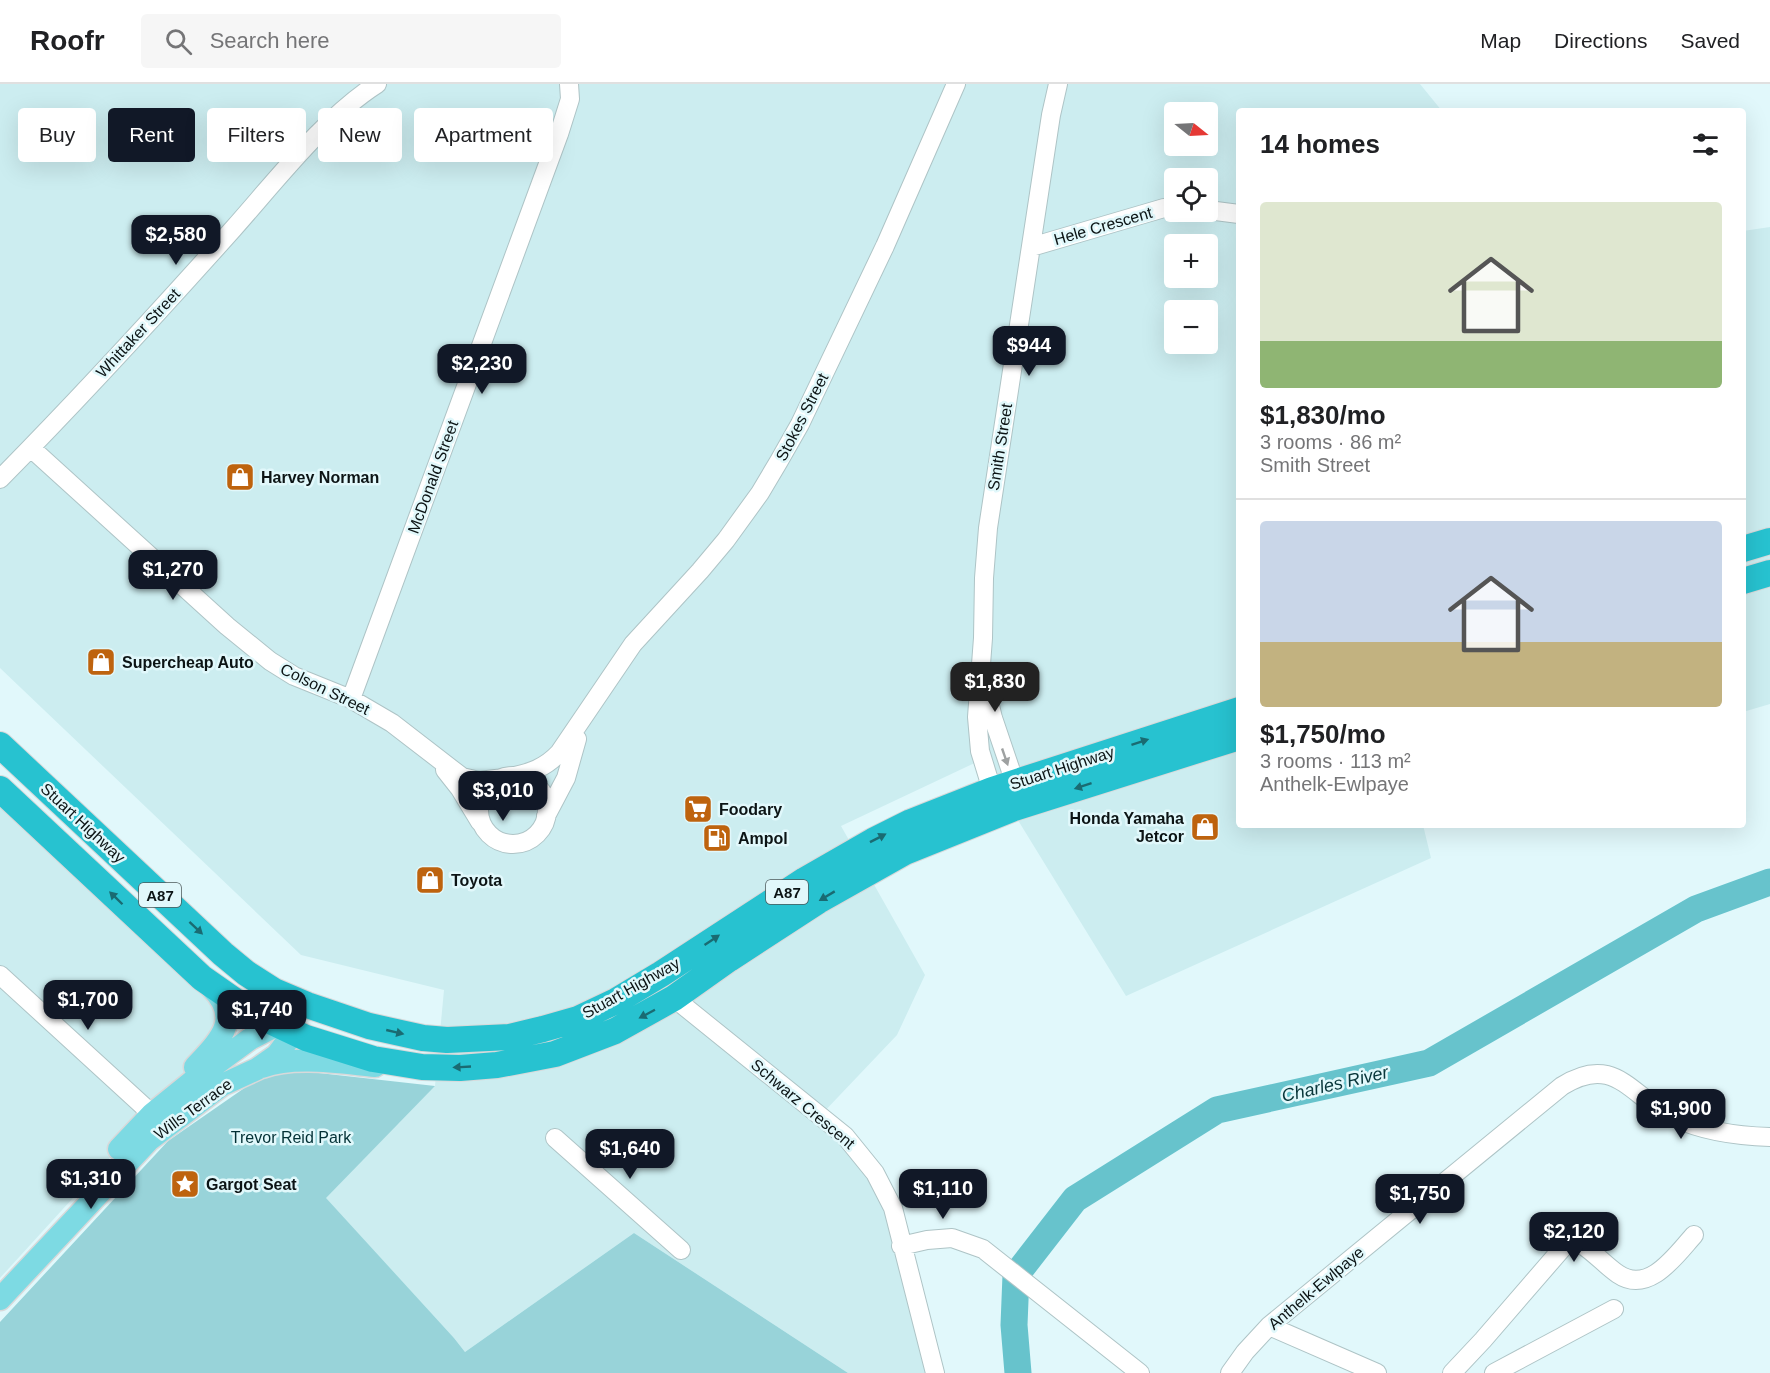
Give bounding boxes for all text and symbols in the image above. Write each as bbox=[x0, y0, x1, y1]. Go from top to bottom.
search box bbox=[141, 14, 561, 68]
text: Roofr bbox=[30, 25, 105, 56]
icon: search bbox=[162, 25, 195, 58]
text: Search here bbox=[210, 28, 330, 53]
text: Map bbox=[1480, 29, 1521, 52]
text: Directions bbox=[1554, 29, 1647, 52]
text: Saved bbox=[1680, 29, 1740, 52]
north arrow bbox=[1164, 102, 1218, 156]
map controls bbox=[1164, 102, 1218, 354]
chip: Buy bbox=[18, 108, 96, 162]
chip: Rent bbox=[108, 108, 195, 162]
chip: Filters bbox=[207, 108, 306, 162]
chip: New bbox=[318, 108, 402, 162]
chip: Apartment bbox=[414, 108, 553, 162]
icon: filters bbox=[1689, 128, 1722, 161]
text: 14 homes bbox=[1260, 129, 1380, 159]
button: locate bbox=[1164, 168, 1218, 222]
street label: Hele Crescent bbox=[1052, 204, 1155, 248]
pin: $2,580 bbox=[127, 215, 225, 266]
text: $2,580 bbox=[145, 223, 207, 245]
button: + bbox=[1164, 234, 1218, 288]
icon: home bbox=[1437, 241, 1545, 349]
street label: Whittaker Street bbox=[93, 285, 184, 381]
button: − bbox=[1164, 300, 1218, 354]
pin: $944 bbox=[993, 326, 1065, 377]
text: $944 bbox=[1007, 334, 1051, 356]
pin: $2,230 bbox=[433, 344, 531, 395]
text: $2,230 bbox=[451, 352, 513, 374]
street label: Stokes Street bbox=[773, 370, 832, 464]
text: $1,830/mo bbox=[1260, 400, 1386, 430]
street label: Smith Street bbox=[985, 402, 1015, 492]
street label: McDonald Street bbox=[405, 418, 462, 536]
text: 3 rooms · 86 m² bbox=[1260, 431, 1401, 453]
text: Smith Street bbox=[1260, 454, 1370, 476]
shop icon: Harvey Norman bbox=[224, 461, 256, 493]
place label: Harvey Norman bbox=[261, 469, 379, 486]
pin: $1,270 bbox=[124, 550, 222, 601]
text: $1,270 bbox=[142, 558, 204, 580]
icon: home bbox=[1437, 560, 1545, 668]
shop icon: Supercheap Auto bbox=[85, 646, 117, 678]
place label: Supercheap Auto bbox=[122, 654, 254, 671]
street label: Colson Street bbox=[278, 660, 373, 718]
pin: $1,830 bbox=[946, 662, 1044, 713]
text: $1,830 bbox=[964, 670, 1026, 692]
text: $1,750/mo bbox=[1260, 719, 1386, 749]
one-way arrow bbox=[1131, 737, 1149, 747]
street label: Stuart Highway bbox=[1008, 743, 1116, 793]
one-way arrow bbox=[1001, 748, 1011, 766]
text: 3 rooms · 113 m² bbox=[1260, 750, 1411, 772]
pin: $3,010 bbox=[454, 771, 552, 822]
text: Anthelk-Ewlpaye bbox=[1260, 773, 1409, 795]
text: $3,010 bbox=[472, 779, 534, 801]
street label: Stuart Highway bbox=[38, 780, 128, 866]
one-way arrow bbox=[1074, 781, 1092, 791]
supermarket icon: Foodary bbox=[682, 793, 714, 825]
place label: Foodary bbox=[719, 801, 782, 818]
place label: Honda Yamaha Jetcor bbox=[1070, 810, 1184, 845]
shop icon: Honda Yamaha Jetcor bbox=[1189, 811, 1221, 843]
fuel station icon: Ampol bbox=[701, 822, 733, 854]
place label: Ampol bbox=[738, 830, 788, 847]
one-way arrow bbox=[870, 834, 887, 843]
shop icon: Toyota bbox=[414, 864, 446, 896]
place label: Toyota bbox=[451, 872, 502, 889]
road number: A87 bbox=[766, 880, 808, 904]
road number: A87 bbox=[139, 883, 181, 907]
one-way arrow bbox=[819, 890, 835, 901]
one-way arrow bbox=[109, 891, 124, 905]
one-way arrow bbox=[189, 921, 203, 935]
one-way arrow bbox=[703, 934, 719, 946]
street label: Stuart Highway bbox=[579, 954, 683, 1022]
pin: $1,700 bbox=[39, 980, 137, 1031]
text: $1,700 bbox=[57, 988, 119, 1010]
pin: $1,740 bbox=[213, 990, 311, 1041]
text: $1,740 bbox=[231, 998, 293, 1020]
one-way arrow bbox=[638, 1009, 655, 1019]
one-way arrow bbox=[386, 1027, 404, 1037]
street label: Schwarz Crescent bbox=[748, 1056, 859, 1153]
water label: Charles River bbox=[1280, 1062, 1391, 1106]
one-way arrow bbox=[452, 1063, 471, 1072]
street label: Wills Terrace bbox=[151, 1075, 235, 1143]
pin: $1,900 bbox=[1632, 1089, 1730, 1140]
text: $1,900 bbox=[1650, 1097, 1712, 1119]
park label: Trevor Reid Park bbox=[231, 1129, 352, 1146]
pin: $1,640 bbox=[581, 1129, 679, 1180]
text: $1,640 bbox=[599, 1137, 661, 1159]
pin: $1,310 bbox=[42, 1159, 140, 1210]
text: $1,310 bbox=[60, 1167, 122, 1189]
place icon: Gargot Seat bbox=[169, 1168, 201, 1200]
pin: $1,110 bbox=[894, 1169, 992, 1220]
pin: $1,750 bbox=[1371, 1174, 1469, 1225]
place label: Gargot Seat bbox=[206, 1176, 297, 1193]
text: $1,110 bbox=[913, 1177, 973, 1199]
text: $1,750 bbox=[1389, 1182, 1451, 1204]
pin: $2,120 bbox=[1525, 1212, 1623, 1263]
text: $2,120 bbox=[1543, 1220, 1605, 1242]
street label: Anthelk-Ewlpaye bbox=[1265, 1243, 1367, 1333]

